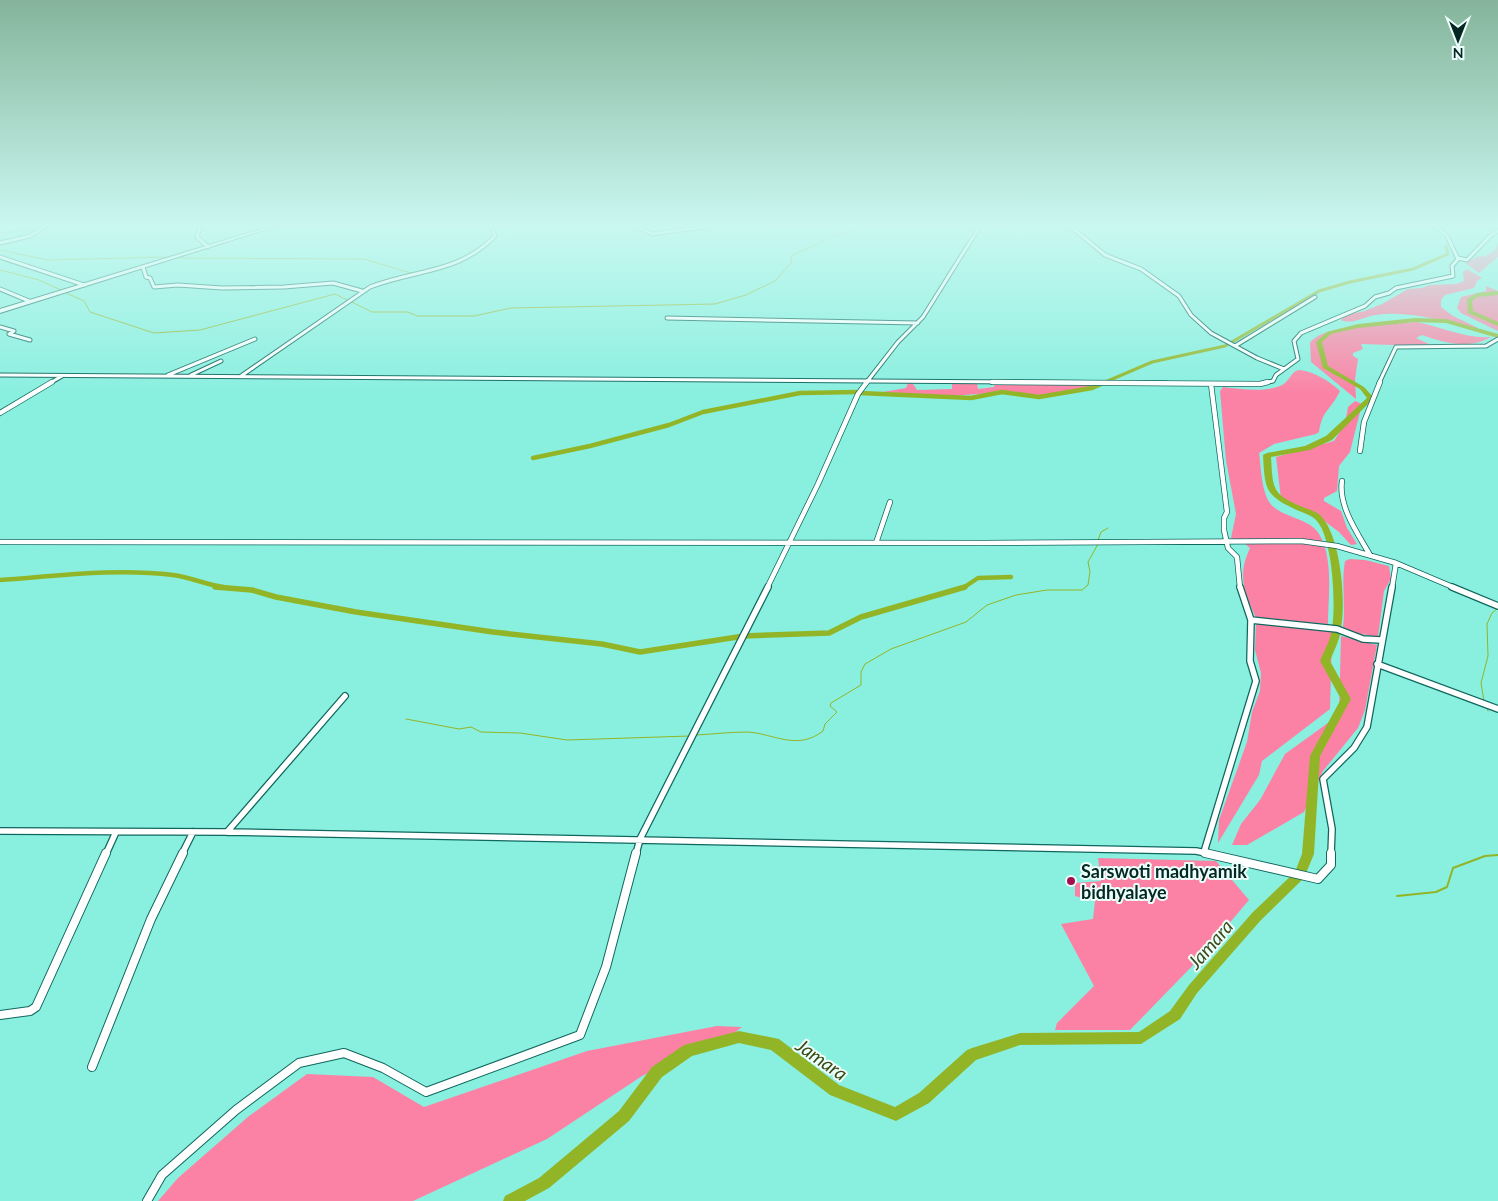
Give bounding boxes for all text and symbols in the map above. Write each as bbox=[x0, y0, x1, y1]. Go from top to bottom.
north arrow bbox=[1433, 15, 1483, 65]
text: N bbox=[1453, 45, 1463, 62]
place label: Sarswoti madhyamik bidhyalaye bbox=[1081, 860, 1247, 903]
marker: Sarswoti madhyamik bidhyalaye bbox=[1065, 875, 1077, 887]
water label: Jamara bbox=[1182, 915, 1237, 974]
water label: Jamara bbox=[791, 1033, 852, 1085]

